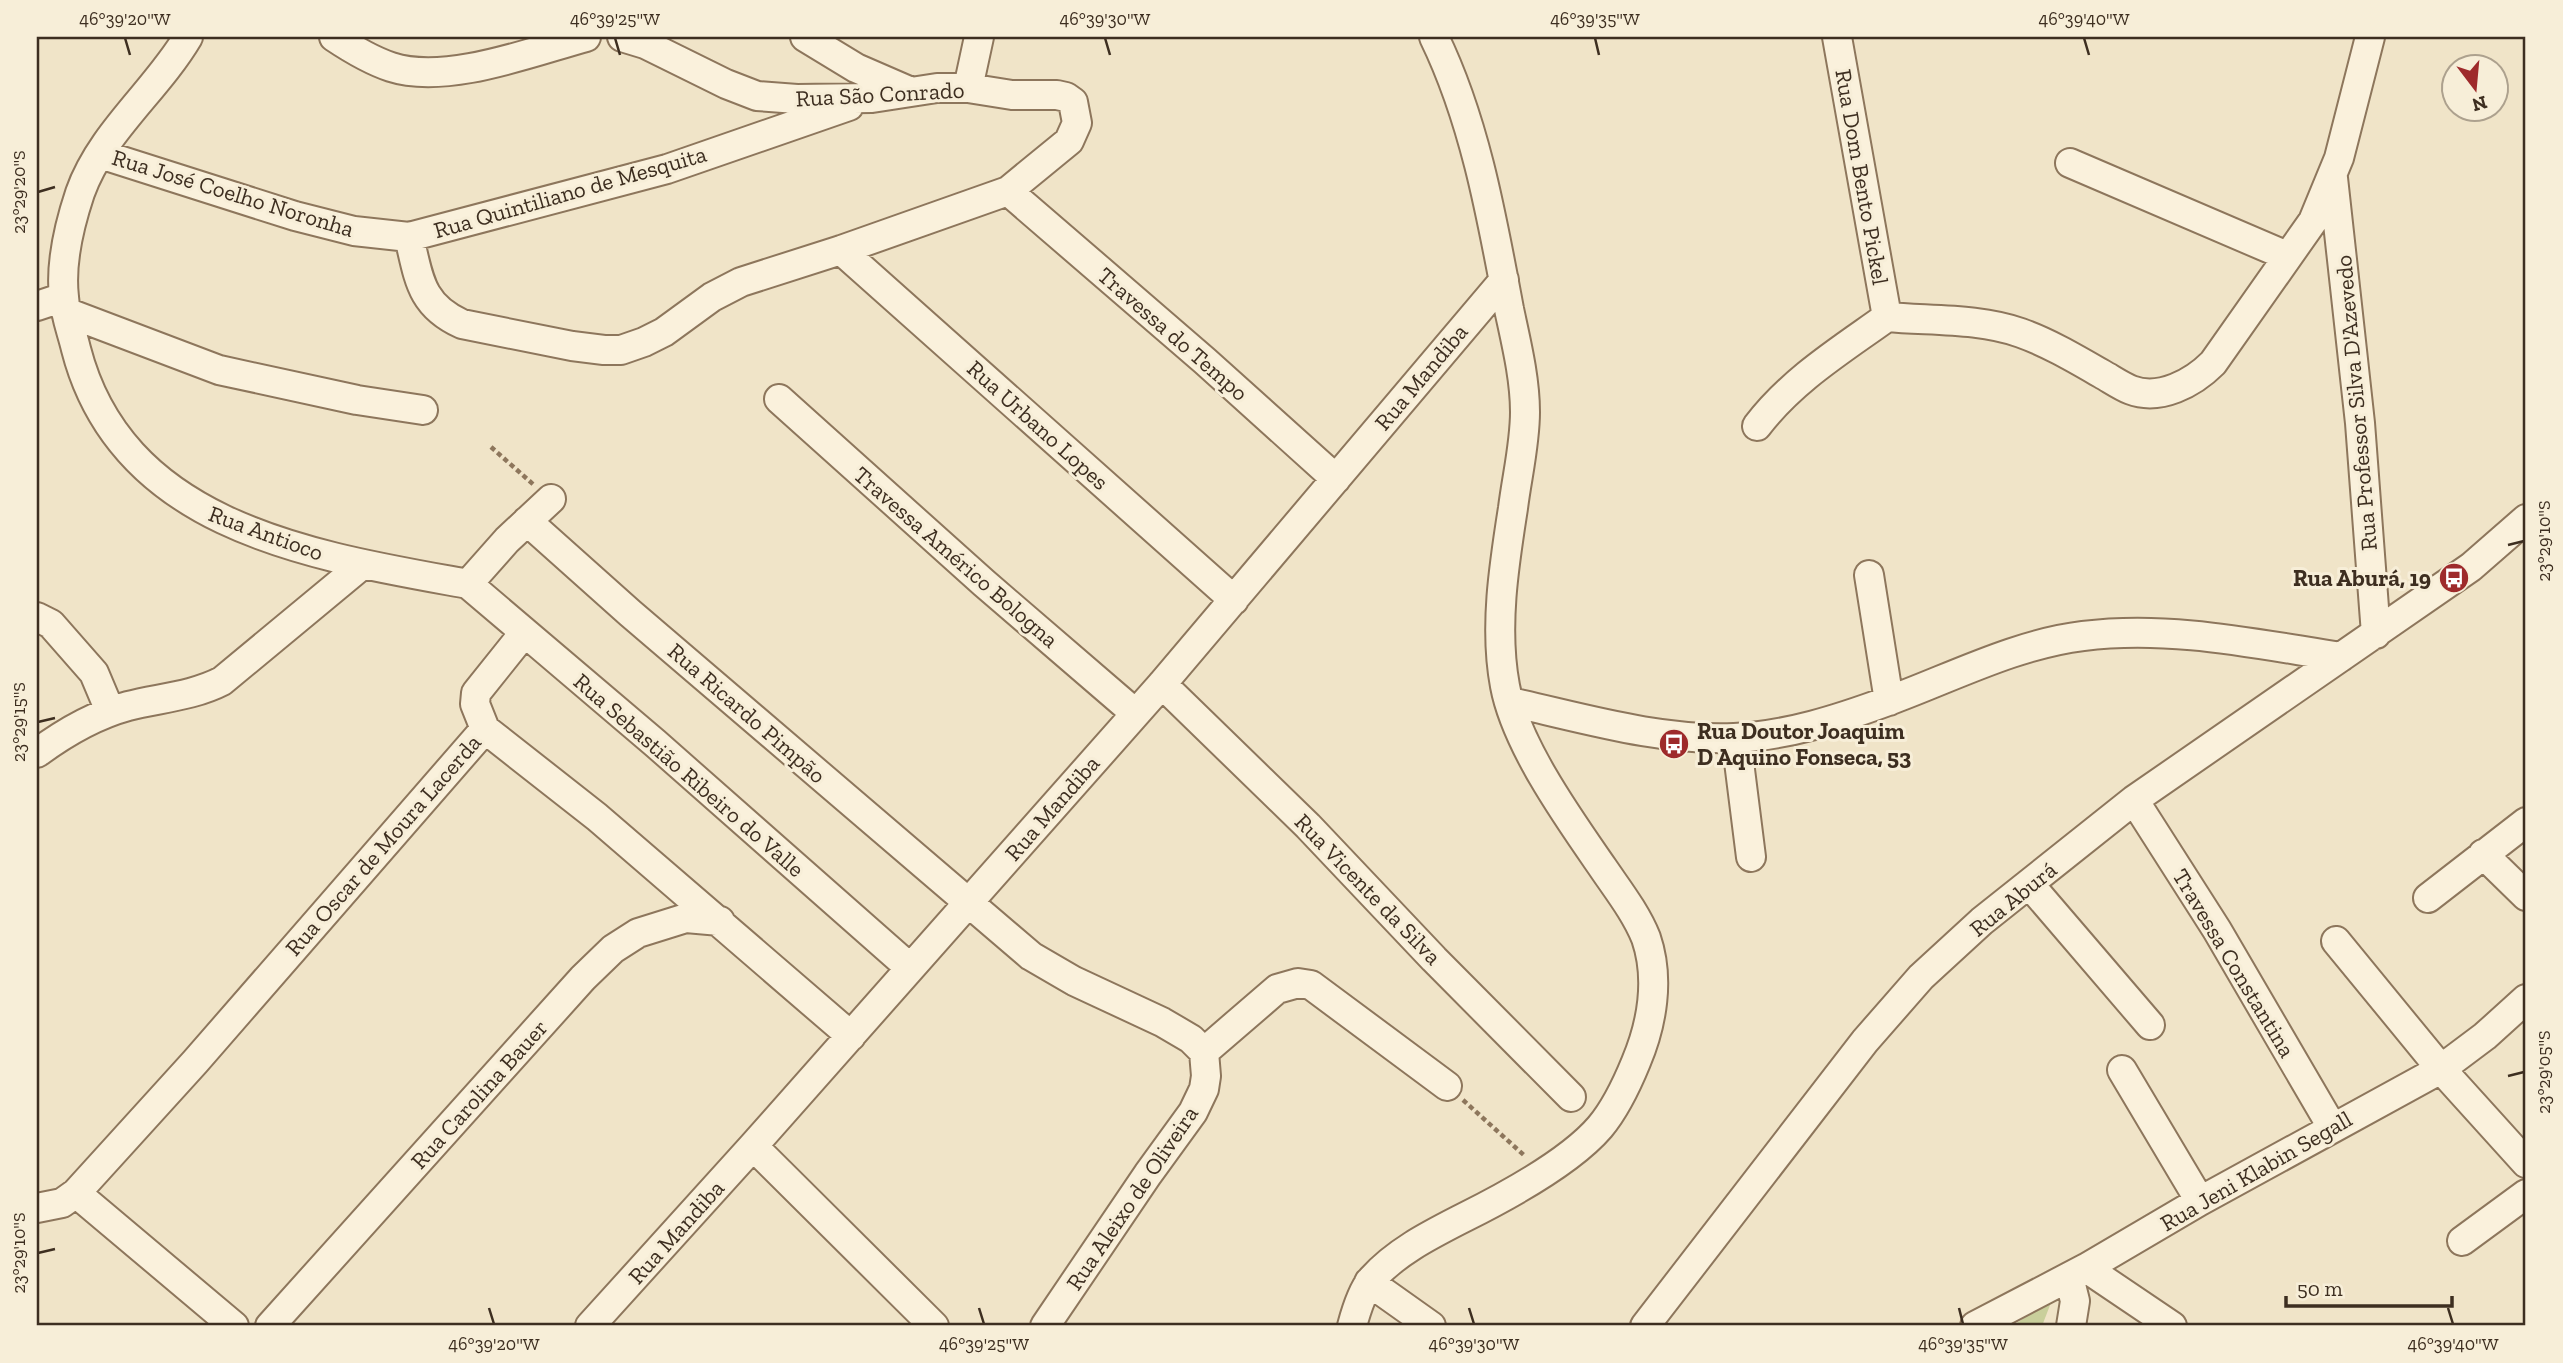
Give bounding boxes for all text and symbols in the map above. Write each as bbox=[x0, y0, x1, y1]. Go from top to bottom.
text: 46°39'20"W bbox=[79, 8, 171, 30]
text: 46°39'25"W bbox=[570, 8, 660, 30]
text: 46°39'30"W bbox=[1060, 8, 1151, 30]
text: 46°39'35"W bbox=[1550, 8, 1640, 30]
text: 46°39'40"W bbox=[2038, 8, 2130, 30]
north arrow bbox=[2440, 52, 2510, 122]
street label: Rua Dom Bento Pickel bbox=[1829, 67, 1895, 287]
street label: Rua São Conrado bbox=[795, 76, 965, 112]
text: N bbox=[2469, 91, 2490, 117]
street label: Rua Quintiliano de Mesquita bbox=[430, 140, 710, 244]
street label: Rua José Coelho Noronha bbox=[109, 143, 357, 243]
text: 23°29'20"S bbox=[8, 150, 30, 234]
street label: Rua Professor Silva D'Azevedo bbox=[2329, 254, 2383, 552]
street label: Travessa do Tempo bbox=[1092, 261, 1254, 407]
street label: Rua Mandiba bbox=[1368, 318, 1474, 436]
street label: Rua Urbano Lopes bbox=[962, 354, 1114, 496]
street label: Travessa Américo Bologna bbox=[848, 461, 1064, 653]
street label: Rua Antioco bbox=[205, 499, 327, 567]
text: 23°29'10"S bbox=[2533, 500, 2555, 582]
bus stop icon: Rua Aburá, 19 bbox=[2437, 561, 2471, 595]
place label: Rua Aburá, 19 bbox=[2293, 564, 2431, 592]
street label: Rua Ricardo Pimpão bbox=[662, 637, 832, 789]
street label: Rua Sebastião Ribeiro do Valle bbox=[568, 667, 810, 883]
text: 23°29'15"S bbox=[8, 682, 30, 762]
place label: Rua Doutor Joaquim D Aquino Fonseca, 53 bbox=[1697, 717, 1911, 771]
bus stop icon: Rua Doutor Joaquim D Aquino Fonseca, 53 bbox=[1657, 727, 1691, 761]
street label: Rua Oscar de Moura Lacerda bbox=[279, 729, 487, 961]
street label: Rua Mandiba bbox=[999, 750, 1105, 866]
street label: Rua Vicente da Silva bbox=[1289, 808, 1447, 970]
street label: Rua Aburá bbox=[1964, 856, 2062, 942]
street label: Travessa Constantina bbox=[2167, 864, 2301, 1062]
street label: Rua Carolina Bauer bbox=[405, 1014, 553, 1174]
text: 23°29'05"S bbox=[2533, 1030, 2555, 1114]
street label: Rua Aleixo de Oliveira bbox=[1060, 1101, 1204, 1295]
street label: Rua Jeni Klabin Segall bbox=[2155, 1105, 2357, 1237]
street label: Rua Mandiba bbox=[622, 1174, 730, 1290]
text: 23°29'10"S bbox=[8, 1212, 30, 1294]
scale bar bbox=[2286, 1265, 2453, 1309]
text: 50 m bbox=[2297, 1276, 2343, 1301]
text: 46°39'20"W bbox=[448, 1333, 540, 1355]
text: 46°39'25"W bbox=[939, 1333, 1029, 1355]
text: 46°39'30"W bbox=[1429, 1333, 1520, 1355]
text: 46°39'35"W bbox=[1918, 1333, 2008, 1355]
text: 46°39'40"W bbox=[2407, 1333, 2499, 1355]

